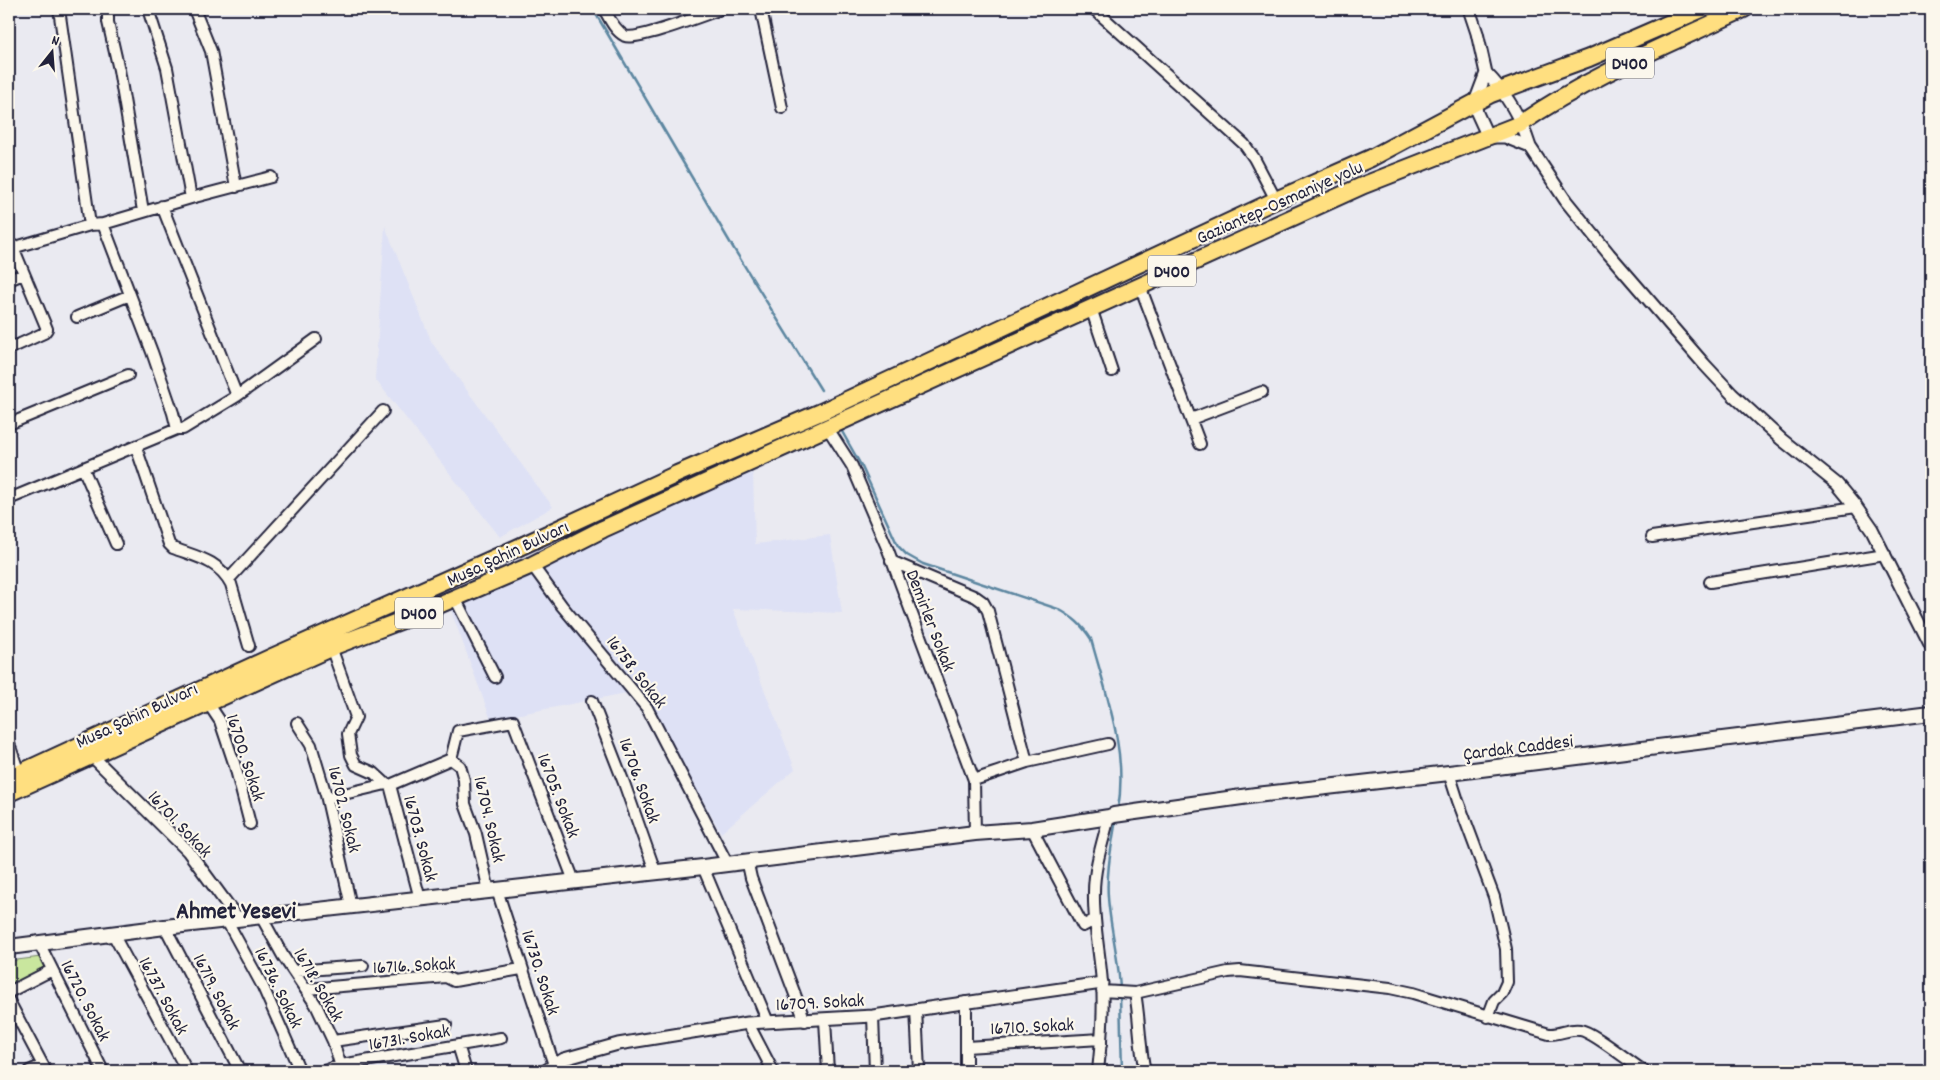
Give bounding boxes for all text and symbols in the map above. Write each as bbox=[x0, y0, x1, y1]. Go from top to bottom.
north arrow bbox=[28, 28, 78, 78]
text: N bbox=[49, 31, 62, 52]
road number: D400 bbox=[1606, 48, 1654, 78]
street label: Gaziantep-Osmaniye yolu bbox=[1193, 155, 1368, 253]
road number: D400 bbox=[1148, 256, 1196, 286]
street label: Musa Şahin Bulvarı bbox=[443, 515, 574, 595]
street label: Demirler Sokak bbox=[897, 566, 961, 676]
road number: D400 bbox=[395, 598, 443, 628]
street label: 16758. Sokak bbox=[598, 631, 672, 716]
street label: Musa Şahin Bulvarı bbox=[72, 677, 203, 757]
street label: 16700. Sokak bbox=[217, 711, 271, 805]
street label: Çardak Caddesi bbox=[1462, 729, 1576, 770]
street label: 16706. Sokak bbox=[610, 735, 666, 828]
street label: 16705. Sokak bbox=[528, 750, 585, 843]
street label: 16702. Sokak bbox=[319, 764, 366, 856]
street label: 16704. Sokak bbox=[465, 774, 511, 866]
street label: 16701. Sokak bbox=[140, 785, 217, 865]
street label: 16703. Sokak bbox=[394, 793, 443, 885]
district label: Ahmet Yesevi bbox=[176, 896, 297, 930]
street label: 16730. Sokak bbox=[512, 927, 565, 1019]
street label: 16736. Sokak bbox=[246, 943, 308, 1034]
street label: 16718. Sokak bbox=[285, 944, 349, 1028]
street label: 16719. Sokak bbox=[184, 950, 246, 1036]
street label: 16716. Sokak bbox=[372, 952, 457, 983]
street label: 16737. Sokak bbox=[130, 953, 194, 1041]
street label: 16720. Sokak bbox=[52, 956, 116, 1047]
street label: 16709. Sokak bbox=[775, 989, 865, 1020]
street label: 16710. Sokak bbox=[989, 1013, 1075, 1044]
street label: 16731. Sokak bbox=[367, 1019, 453, 1060]

